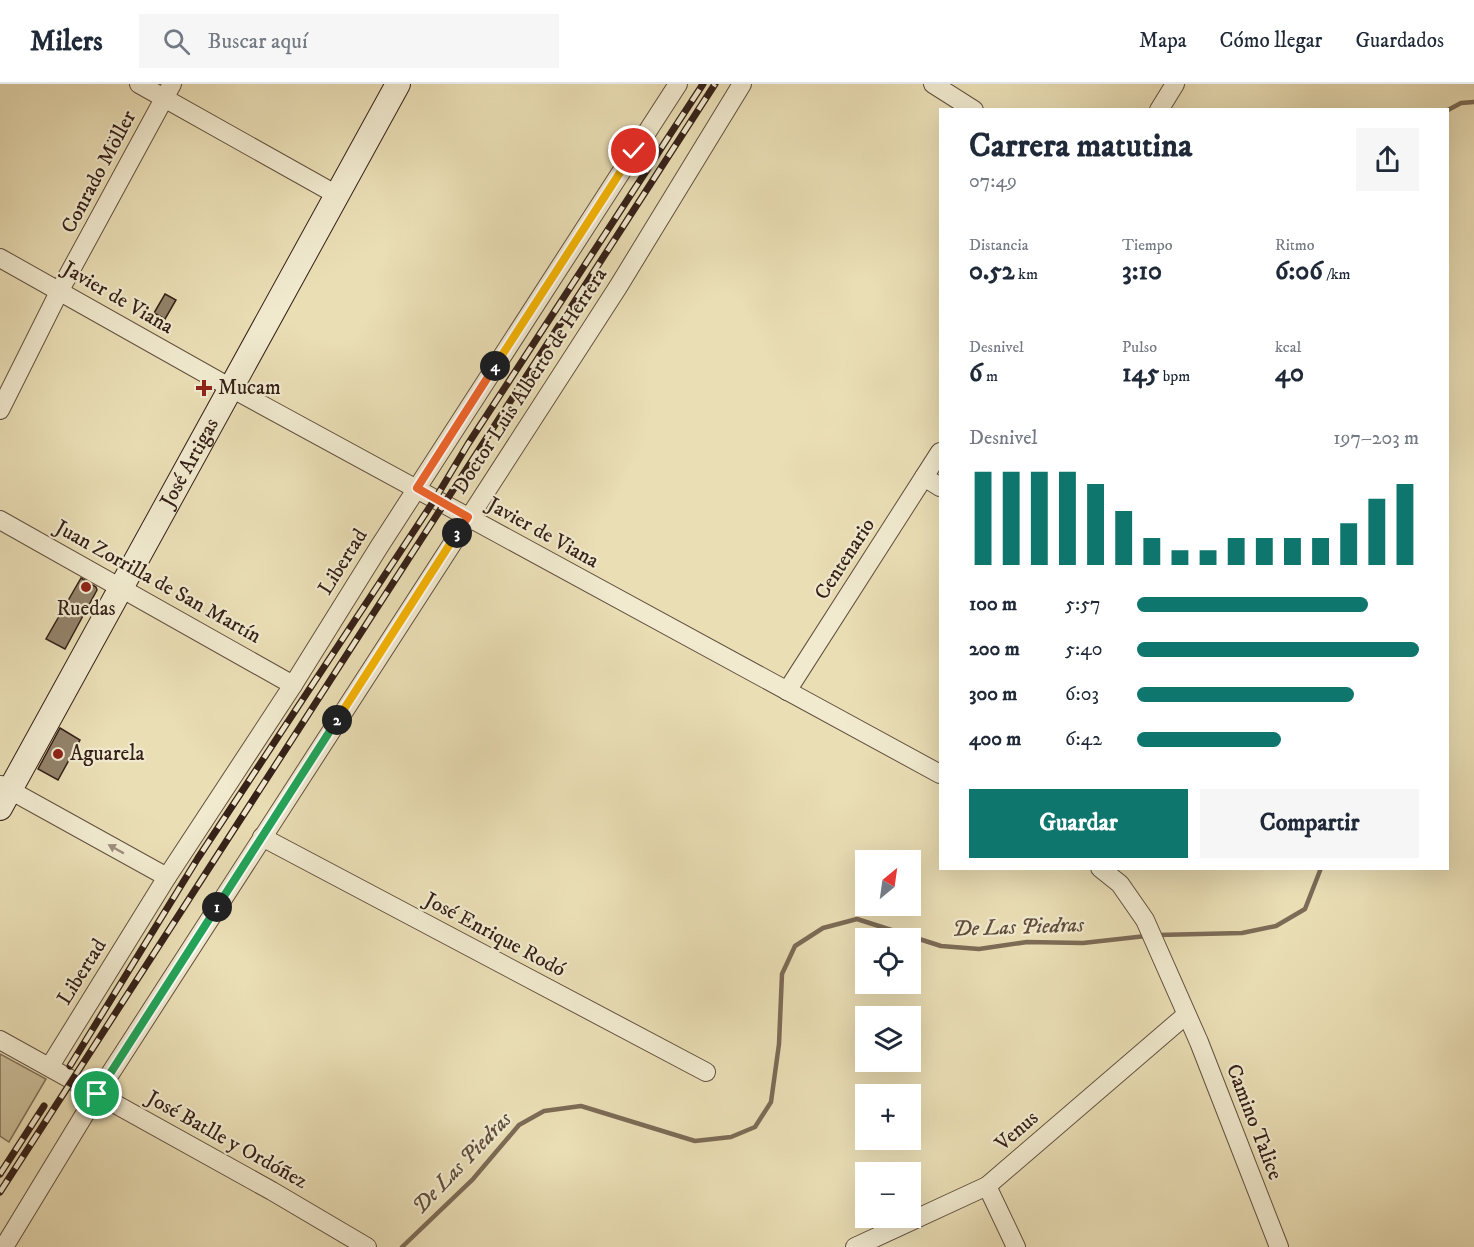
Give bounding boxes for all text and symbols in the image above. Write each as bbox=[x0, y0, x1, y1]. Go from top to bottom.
search box bbox=[139, 14, 559, 68]
text: Milers bbox=[30, 24, 103, 59]
icon: search bbox=[160, 25, 193, 58]
text: Buscar aquí bbox=[208, 28, 308, 55]
text: Mapa bbox=[1139, 28, 1187, 54]
text: Cómo llegar bbox=[1220, 28, 1322, 54]
text: Guardados bbox=[1355, 28, 1444, 54]
street label: Conrado Möller bbox=[56, 106, 142, 238]
pin bbox=[608, 125, 659, 176]
text: Carrera matutina bbox=[969, 126, 1192, 167]
button: share bbox=[1356, 128, 1419, 191]
icon: check bbox=[617, 134, 650, 167]
text: 07:49 bbox=[969, 169, 1017, 194]
text: Distancia bbox=[969, 235, 1028, 255]
text: Tiempo bbox=[1122, 235, 1173, 255]
text: Ritmo bbox=[1275, 235, 1315, 255]
street label: Javier de Viana bbox=[56, 255, 178, 340]
text: 0.52 bbox=[969, 255, 1015, 288]
text: 3:10 bbox=[1122, 255, 1162, 288]
text: 6:06 bbox=[1275, 255, 1323, 288]
street label: Doctor Luis Alberto de Herrera bbox=[447, 263, 613, 499]
text: km bbox=[1015, 264, 1038, 284]
text: /km bbox=[1323, 264, 1351, 284]
text: Desnivel bbox=[969, 337, 1024, 357]
text: Pulso bbox=[1122, 337, 1157, 357]
text: kcal bbox=[1275, 337, 1301, 357]
pin: 4 bbox=[480, 351, 510, 381]
text: 4 bbox=[490, 356, 500, 376]
text: 6 bbox=[969, 357, 983, 390]
text: 145 bbox=[1122, 357, 1159, 390]
text: 40 bbox=[1275, 357, 1304, 390]
text: m bbox=[983, 366, 998, 386]
text: bpm bbox=[1159, 366, 1190, 386]
place label: Mucam bbox=[218, 375, 281, 401]
marker: Mucam bbox=[195, 379, 213, 397]
street label: José Artigas bbox=[154, 414, 225, 514]
text: Desnivel bbox=[969, 426, 1038, 451]
text: 197–203 m bbox=[1333, 426, 1419, 451]
street label: Javier de Viana bbox=[481, 491, 603, 574]
street label: Centenario bbox=[809, 513, 881, 605]
street label: Juan Zorrilla de San Martín bbox=[49, 514, 265, 649]
pin: 3 bbox=[442, 518, 472, 548]
text: 3 bbox=[454, 523, 460, 543]
street label: Libertad bbox=[313, 524, 374, 600]
marker: Ruedas bbox=[79, 580, 93, 594]
text: 100 m bbox=[969, 592, 1017, 617]
text: 5:57 bbox=[1065, 592, 1101, 617]
place label: Ruedas bbox=[56, 596, 116, 622]
text: 200 m bbox=[969, 637, 1020, 662]
text: 5:40 bbox=[1065, 637, 1102, 662]
text: 300 m bbox=[969, 682, 1017, 707]
text: 6:03 bbox=[1065, 682, 1099, 707]
pin: 2 bbox=[322, 705, 352, 735]
text: 2 bbox=[333, 710, 341, 730]
text: 400 m bbox=[969, 727, 1021, 752]
text: 6:42 bbox=[1065, 727, 1102, 752]
place label: Aguarela bbox=[70, 741, 144, 767]
marker: Aguarela bbox=[51, 747, 65, 761]
button: Guardar bbox=[969, 789, 1188, 858]
button: Compartir bbox=[1200, 789, 1419, 858]
one-way arrow bbox=[107, 844, 124, 854]
north arrow bbox=[855, 850, 921, 916]
map controls bbox=[855, 850, 921, 1228]
street label: José Enrique Rodó bbox=[418, 886, 570, 983]
pin: 1 bbox=[202, 892, 232, 922]
text: 1 bbox=[214, 897, 220, 917]
water label: De Las Piedras bbox=[952, 911, 1086, 943]
button: locate bbox=[855, 928, 921, 994]
street label: Libertad bbox=[52, 934, 113, 1010]
button: layers bbox=[855, 1006, 921, 1072]
street label: Camino Talice bbox=[1220, 1060, 1288, 1184]
pin bbox=[71, 1068, 122, 1119]
icon: arrive bbox=[80, 1077, 113, 1110]
street label: José Batlle y Ordóñez bbox=[140, 1084, 312, 1195]
button: + bbox=[855, 1084, 921, 1150]
water label: De Las Piedras bbox=[407, 1105, 518, 1220]
street label: Venus bbox=[989, 1105, 1044, 1158]
button: − bbox=[855, 1162, 921, 1228]

